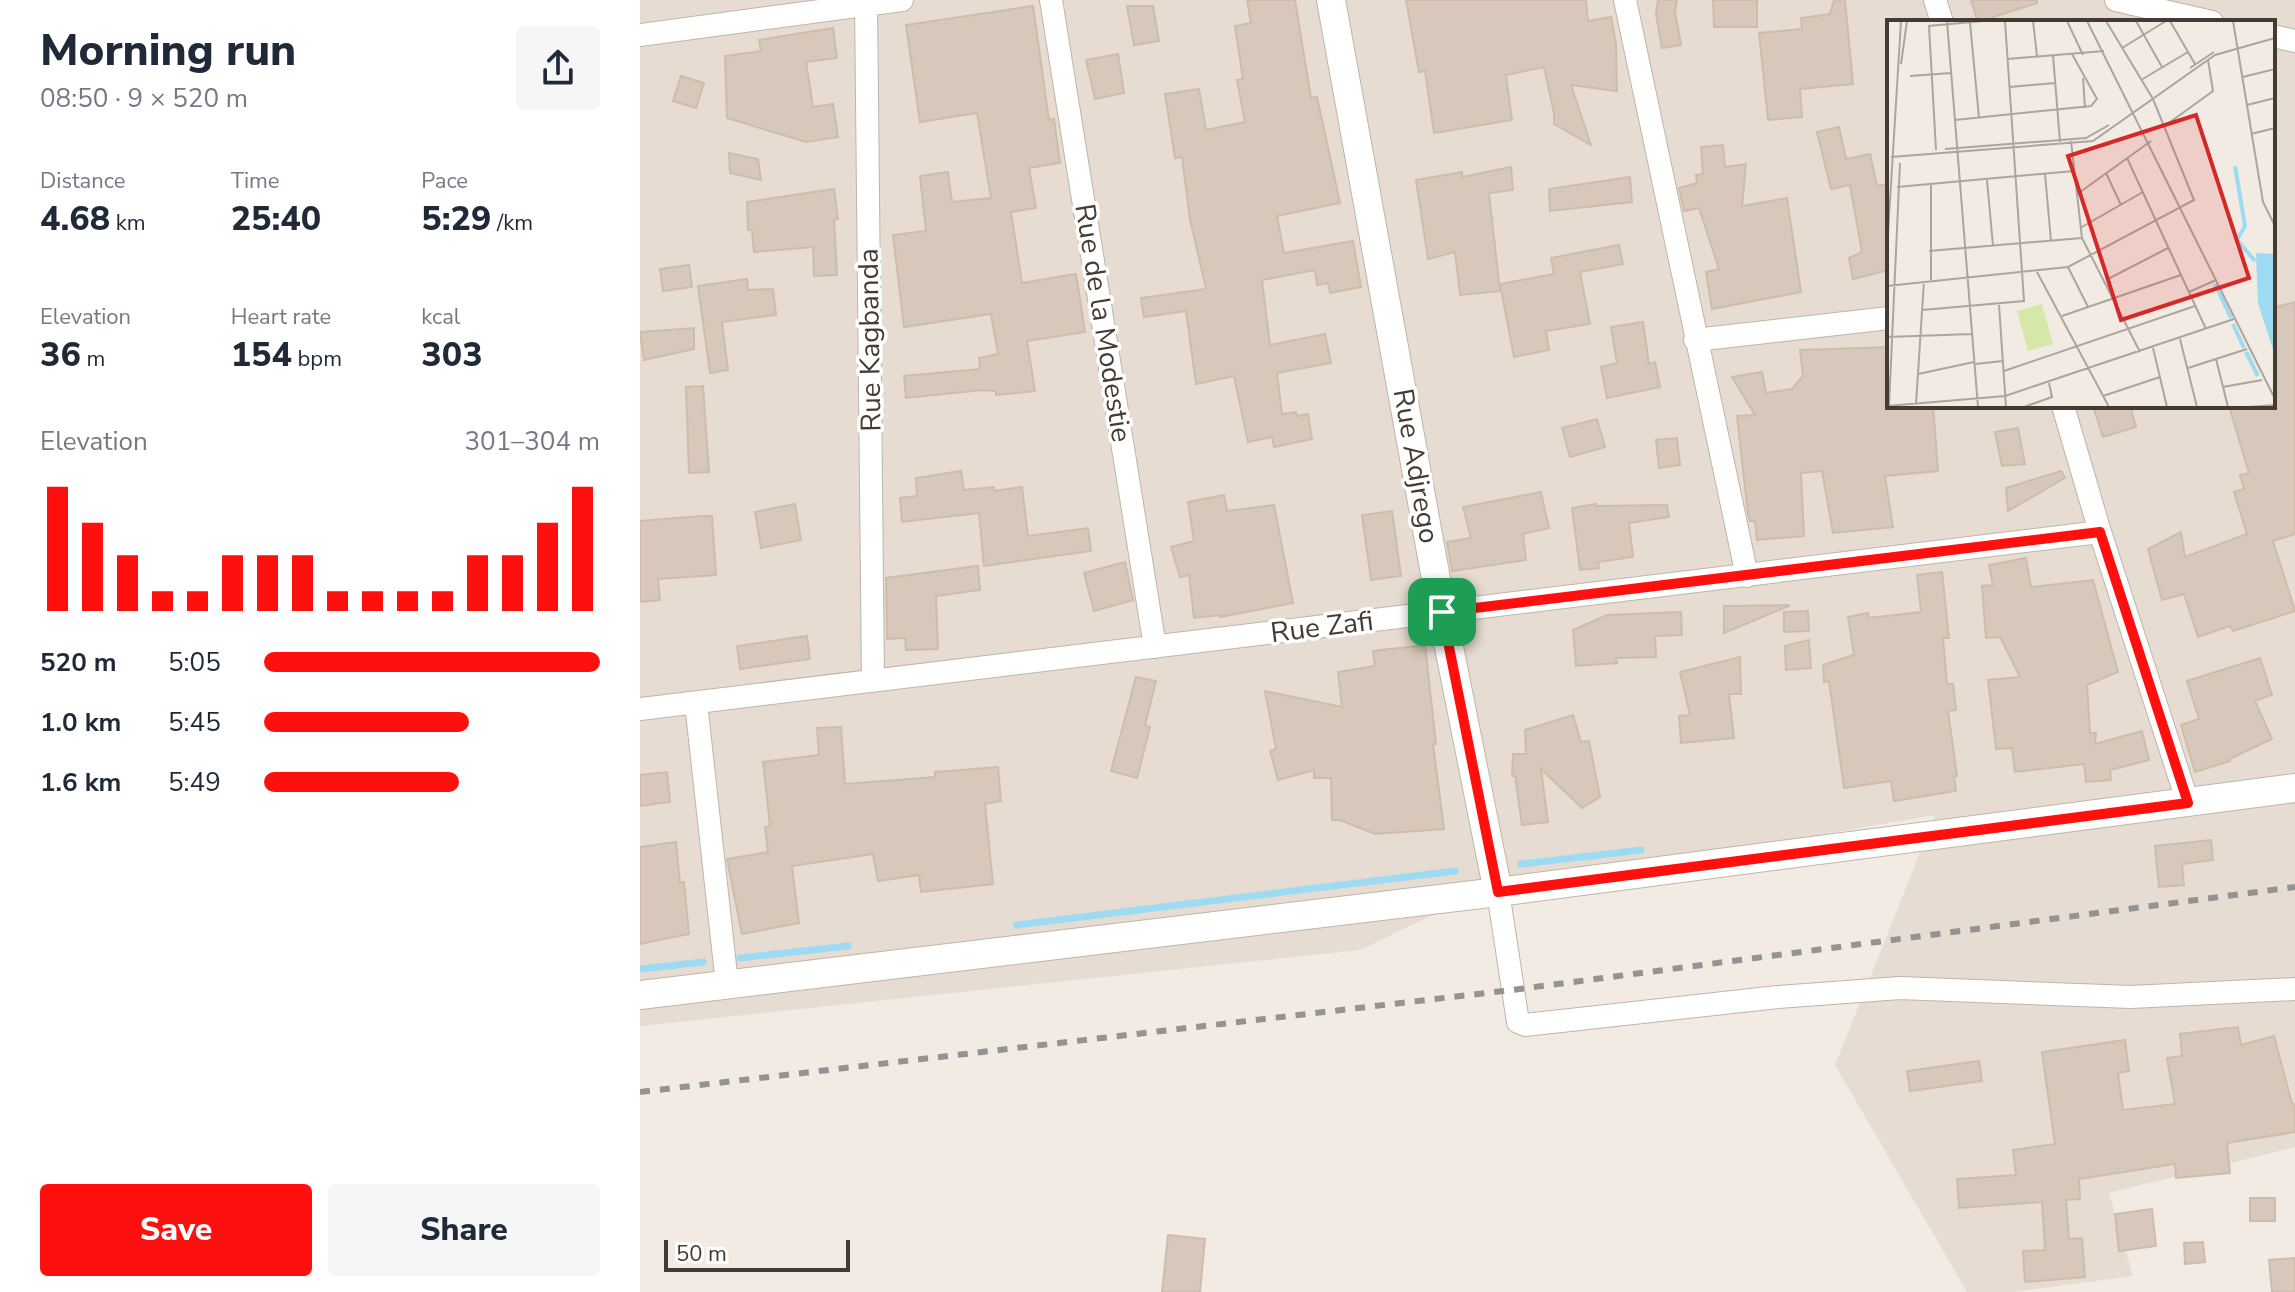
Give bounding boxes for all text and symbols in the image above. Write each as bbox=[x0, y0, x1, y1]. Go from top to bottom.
inset map bbox=[1887, 20, 2275, 408]
text: Morning run bbox=[40, 21, 296, 81]
button: share bbox=[516, 26, 600, 110]
text: 08:50 · 9 × 520 m bbox=[40, 81, 248, 116]
text: Distance bbox=[40, 166, 125, 196]
text: Time bbox=[231, 166, 280, 196]
text: Pace bbox=[421, 166, 468, 196]
text: 4.68 bbox=[40, 196, 110, 242]
text: 25:40 bbox=[231, 196, 321, 242]
text: 5:29 bbox=[421, 196, 491, 242]
street label: Rue de la Modestie bbox=[1065, 201, 1141, 445]
text: km bbox=[110, 208, 146, 238]
text: /km bbox=[491, 208, 533, 238]
street label: Rue Kagbanda bbox=[849, 248, 891, 432]
text: Elevation bbox=[40, 302, 131, 332]
text: Heart rate bbox=[231, 302, 331, 332]
text: kcal bbox=[421, 302, 460, 332]
text: 36 bbox=[40, 332, 81, 378]
text: 154 bbox=[231, 332, 292, 378]
text: 303 bbox=[421, 332, 483, 378]
text: m bbox=[81, 344, 105, 374]
text: bpm bbox=[292, 344, 342, 374]
street label: Rue Adjrego bbox=[1384, 386, 1448, 546]
text: Elevation bbox=[40, 424, 148, 459]
text: 301–304 m bbox=[464, 424, 600, 459]
pin bbox=[1408, 578, 1476, 646]
icon: arrive bbox=[1420, 590, 1464, 634]
street label: Rue Zafi bbox=[1268, 602, 1376, 652]
text: 520 m bbox=[40, 645, 117, 680]
text: 5:05 bbox=[168, 645, 221, 680]
text: 1.0 km bbox=[40, 705, 121, 740]
text: 5:45 bbox=[168, 705, 221, 740]
text: 1.6 km bbox=[40, 765, 121, 800]
text: 5:49 bbox=[168, 765, 221, 800]
button: Save bbox=[40, 1184, 312, 1276]
button: Share bbox=[328, 1184, 600, 1276]
scale bar bbox=[664, 1236, 850, 1272]
text: 50 m bbox=[676, 1239, 727, 1269]

